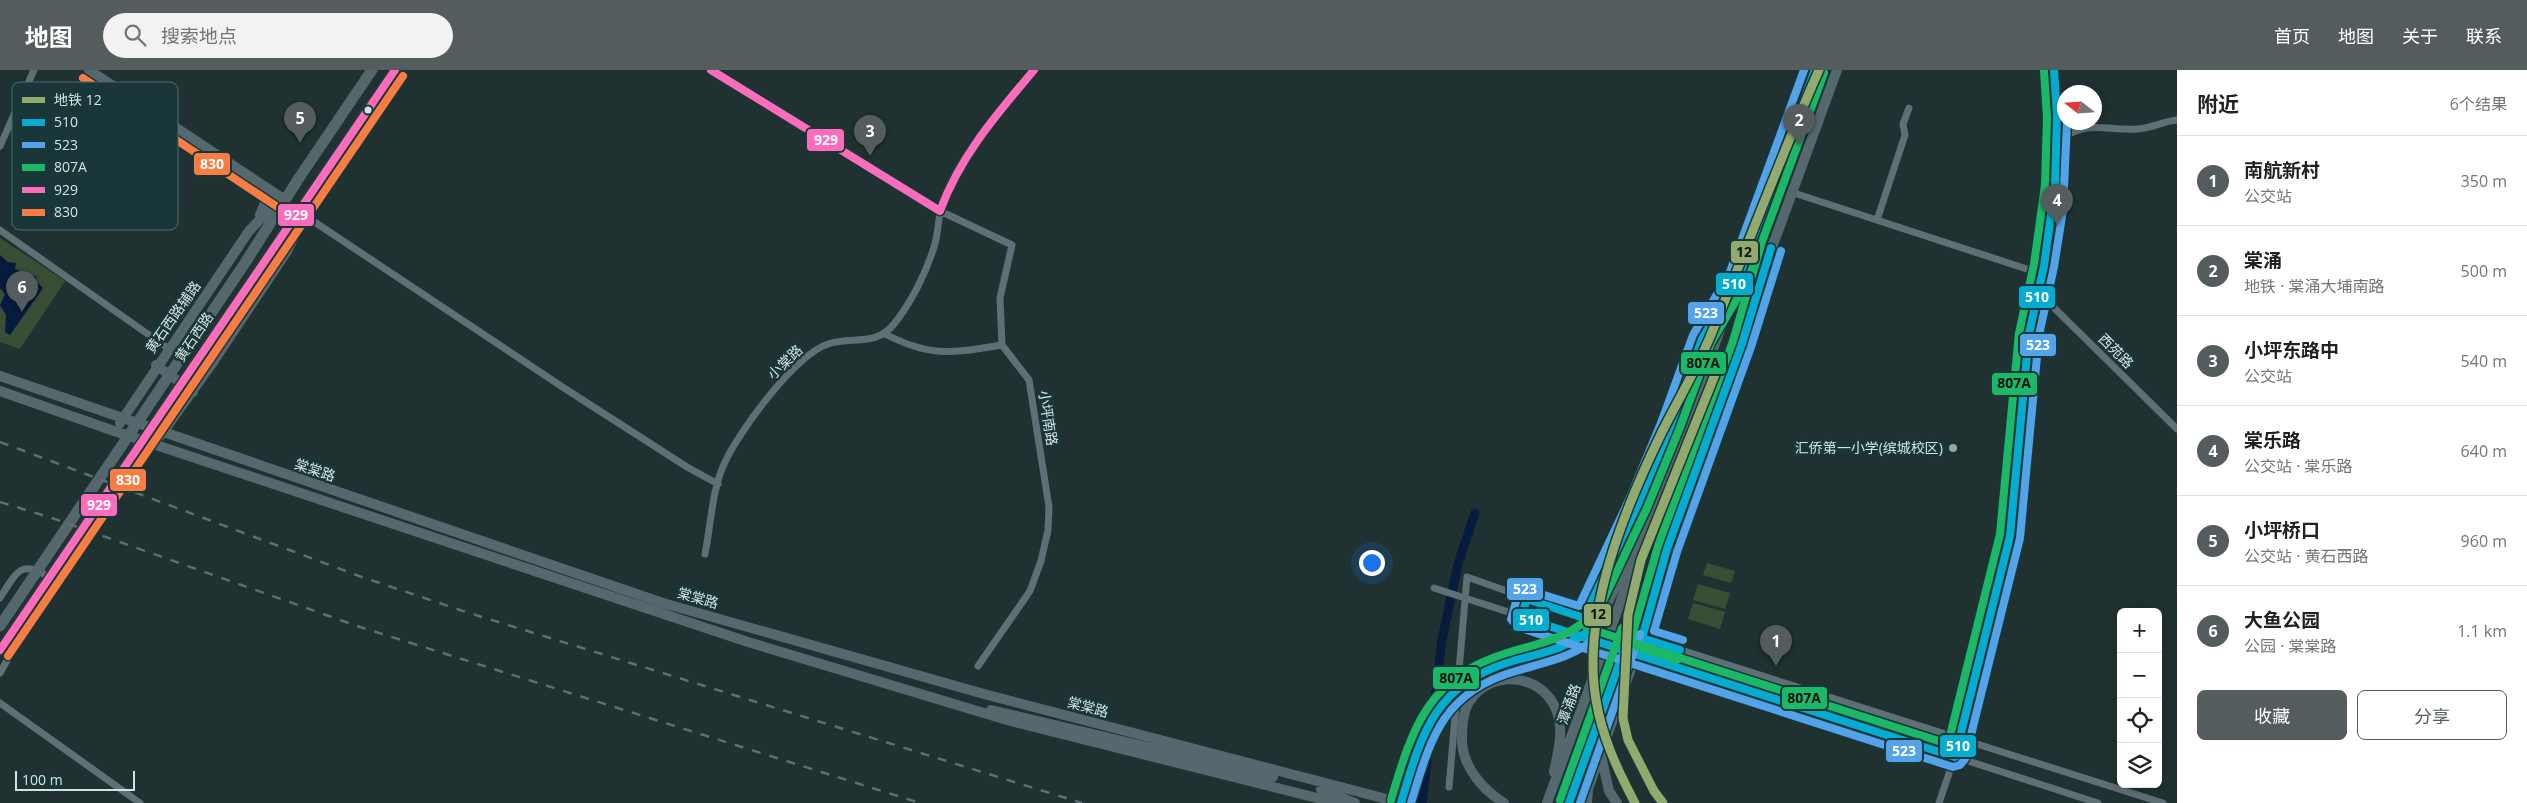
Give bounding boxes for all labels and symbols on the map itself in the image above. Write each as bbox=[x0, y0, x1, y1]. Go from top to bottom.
legend bbox=[12, 82, 178, 230]
north arrow bbox=[2057, 85, 2102, 130]
text: 地铁 12 bbox=[54, 90, 102, 109]
pin: 5 bbox=[284, 102, 316, 143]
pin: 2 bbox=[1783, 104, 1815, 145]
unlabelled marker bbox=[363, 105, 373, 115]
text: 510 bbox=[54, 112, 78, 131]
pin: 3 bbox=[854, 115, 886, 156]
line badge: 929 bbox=[806, 128, 845, 152]
text: 929 bbox=[814, 130, 838, 149]
text: 523 bbox=[54, 135, 78, 154]
line badge: 830 bbox=[193, 152, 231, 176]
text: 830 bbox=[200, 154, 224, 173]
text: 807A bbox=[54, 157, 87, 176]
text: 929 bbox=[54, 180, 78, 199]
pin: 4 bbox=[2041, 184, 2073, 225]
text: 830 bbox=[54, 202, 78, 221]
line badge: 929 bbox=[277, 203, 315, 227]
text: 929 bbox=[284, 205, 308, 224]
line badge: 12 bbox=[1730, 240, 1759, 264]
text: 12 bbox=[1736, 242, 1752, 261]
pin: 6 bbox=[6, 271, 38, 312]
line badge: 510 bbox=[1715, 272, 1754, 296]
text: 510 bbox=[1722, 274, 1746, 293]
street label: 黄石西路辅路 bbox=[142, 278, 204, 356]
line badge: 510 bbox=[2018, 285, 2056, 309]
text: 510 bbox=[2025, 287, 2049, 306]
line badge: 523 bbox=[1687, 301, 1725, 325]
text: 523 bbox=[1694, 303, 1718, 322]
street label: 黄石西路 bbox=[171, 309, 217, 365]
street label: 西苑路 bbox=[2095, 329, 2138, 372]
line badge: 523 bbox=[2019, 333, 2057, 357]
text: 523 bbox=[2026, 335, 2050, 354]
street label: 小棠路 bbox=[763, 340, 806, 383]
line badge: 807A bbox=[1680, 351, 1727, 375]
text: 807A bbox=[1686, 353, 1720, 372]
line badge: 807A bbox=[1991, 372, 2038, 396]
text: 807A bbox=[1997, 373, 2031, 392]
street label: 小坪南路 bbox=[1035, 389, 1062, 447]
place label: 汇侨第一小学(缤城校区) bbox=[1795, 438, 1943, 457]
marker: 汇侨第一小学(缤城校区) bbox=[1947, 442, 1959, 454]
street label: 棠棠路 bbox=[292, 454, 338, 485]
line badge: 830 bbox=[109, 468, 147, 492]
text: 830 bbox=[116, 470, 140, 489]
line badge: 929 bbox=[80, 493, 118, 517]
text: 929 bbox=[87, 495, 111, 514]
your location bbox=[1359, 550, 1385, 576]
line badge: 523 bbox=[1506, 577, 1544, 601]
text: 523 bbox=[1513, 579, 1537, 598]
street label: 棠棠路 bbox=[675, 583, 721, 612]
line badge: 12 bbox=[1583, 603, 1612, 627]
text: 12 bbox=[1590, 604, 1606, 623]
line badge: 510 bbox=[1512, 608, 1550, 632]
text: 510 bbox=[1519, 610, 1543, 629]
pin: 1 bbox=[1760, 625, 1792, 666]
line badge: 807A bbox=[1432, 666, 1480, 690]
text: 807A bbox=[1439, 668, 1473, 687]
street label: 潭涌路 bbox=[1552, 681, 1585, 727]
line badge: 807A bbox=[1781, 686, 1828, 710]
text: 807A bbox=[1787, 688, 1821, 707]
street label: 棠棠路 bbox=[1065, 692, 1111, 721]
line badge: 510 bbox=[1939, 734, 1977, 758]
text: 510 bbox=[1946, 736, 1970, 755]
line badge: 523 bbox=[1885, 739, 1923, 763]
text: 523 bbox=[1892, 741, 1916, 760]
scale bar bbox=[15, 768, 135, 791]

